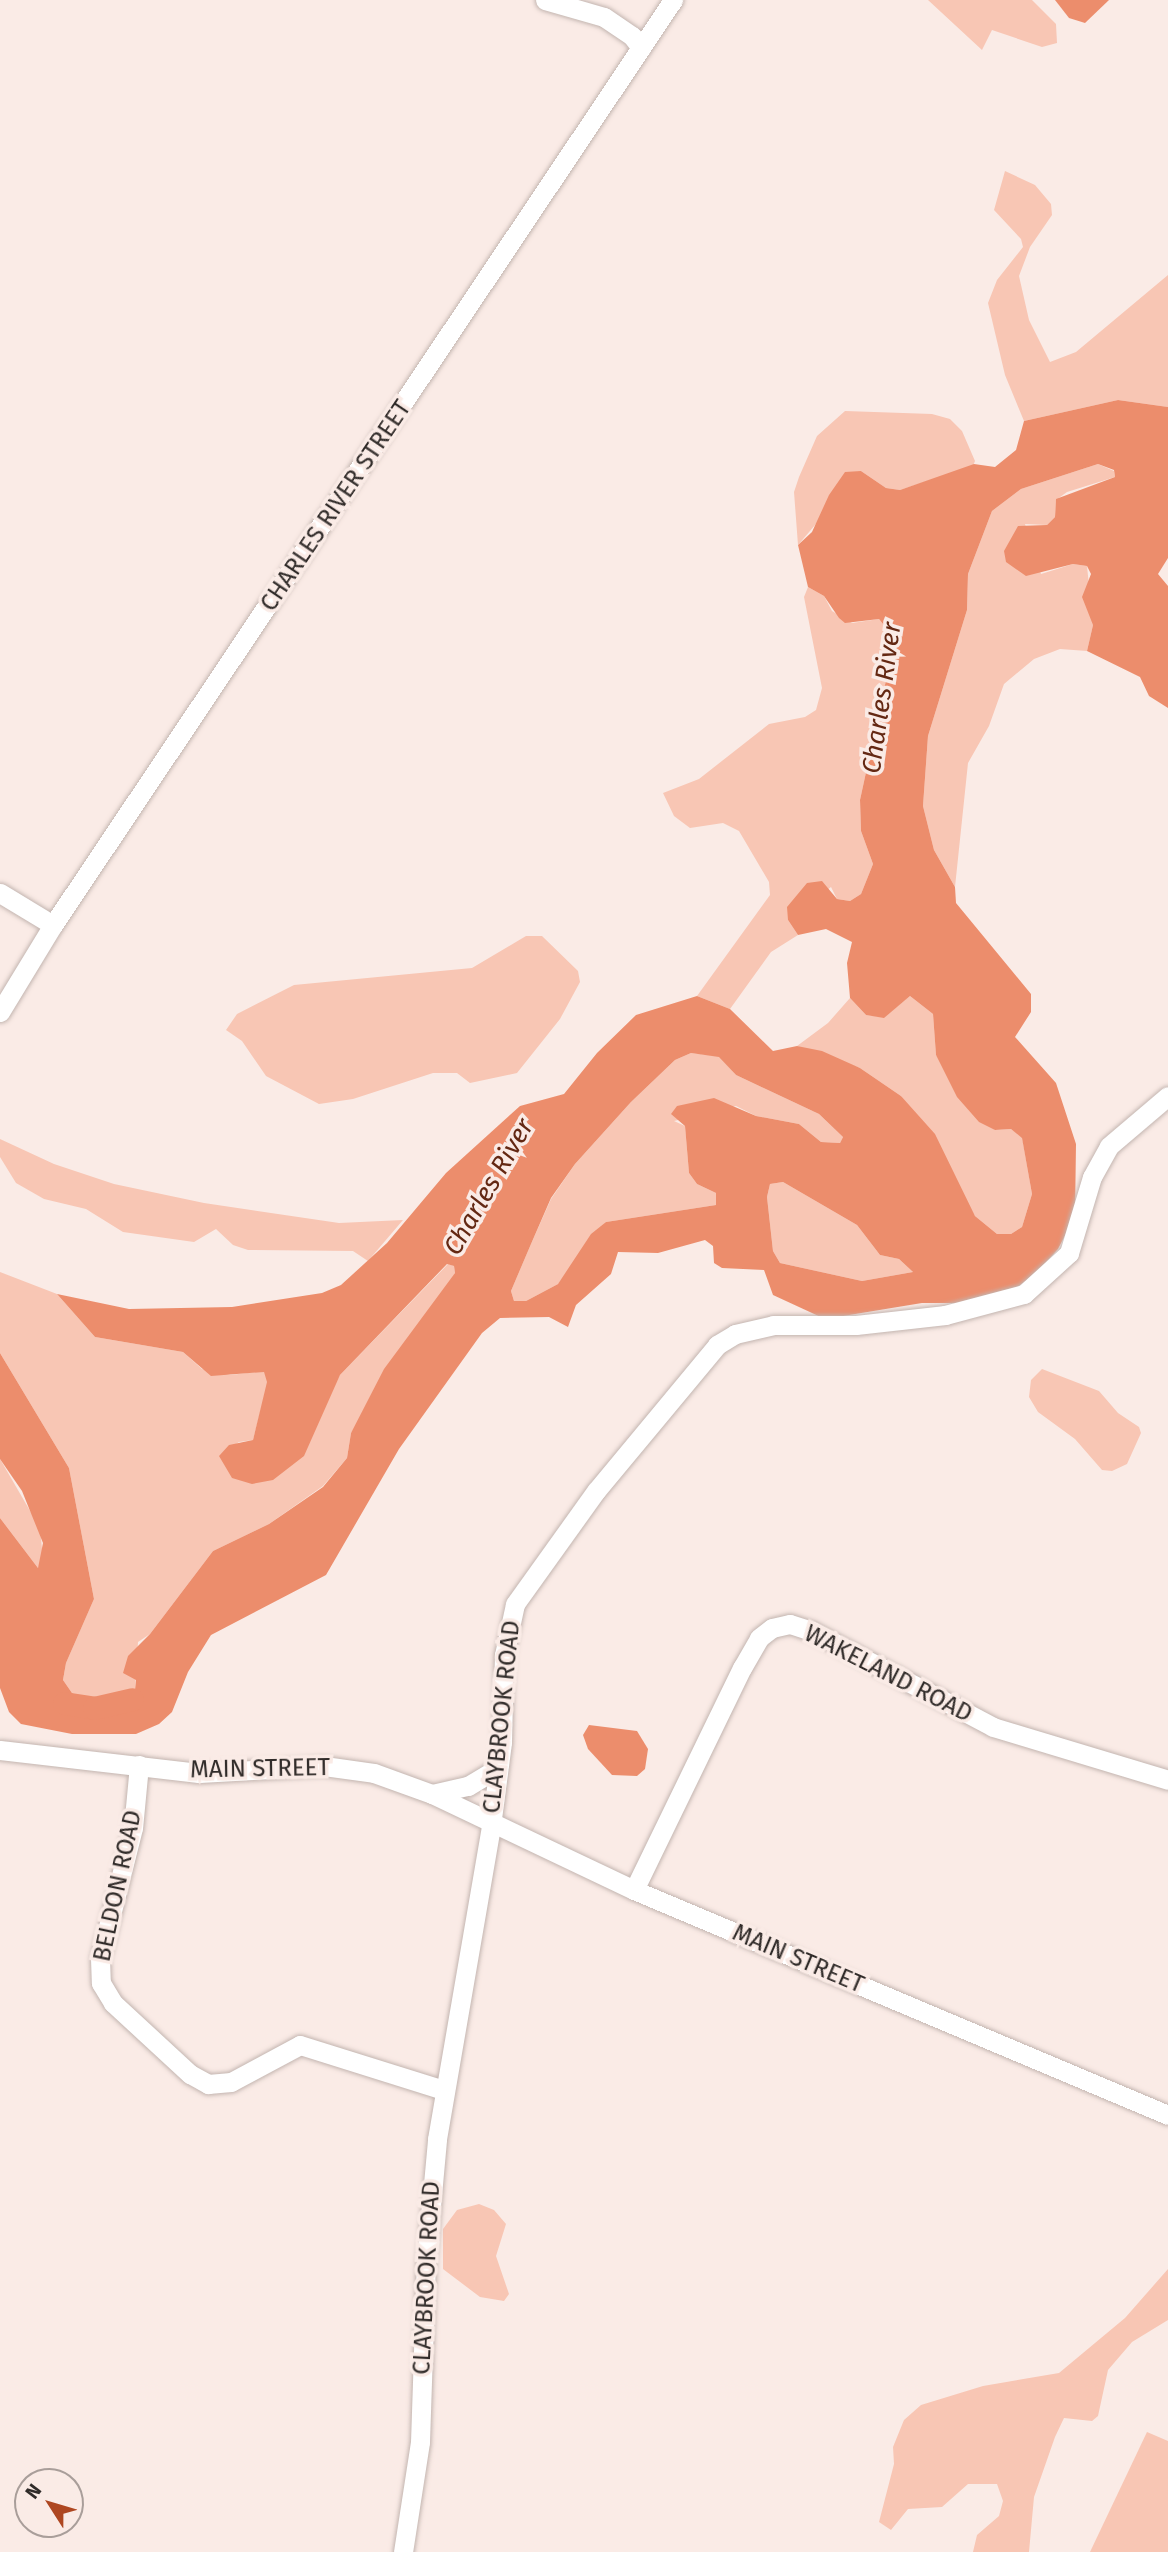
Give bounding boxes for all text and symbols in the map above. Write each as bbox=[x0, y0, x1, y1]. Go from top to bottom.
street label: CHARLES RIVER STREET bbox=[255, 395, 417, 617]
water label: Charles River bbox=[856, 620, 908, 776]
water label: Charles River bbox=[437, 1113, 541, 1261]
street label: CLAYBROOK ROAD bbox=[478, 1619, 526, 1815]
street label: WAKELAND ROAD bbox=[799, 1619, 977, 1729]
street label: MAIN STREET bbox=[190, 1753, 330, 1785]
street label: BELDON ROAD bbox=[88, 1808, 148, 1964]
street label: MAIN STREET bbox=[728, 1918, 868, 2000]
street label: CLAYBROOK ROAD bbox=[408, 2181, 446, 2375]
north arrow bbox=[14, 2468, 84, 2538]
text: N bbox=[20, 2479, 46, 2503]

